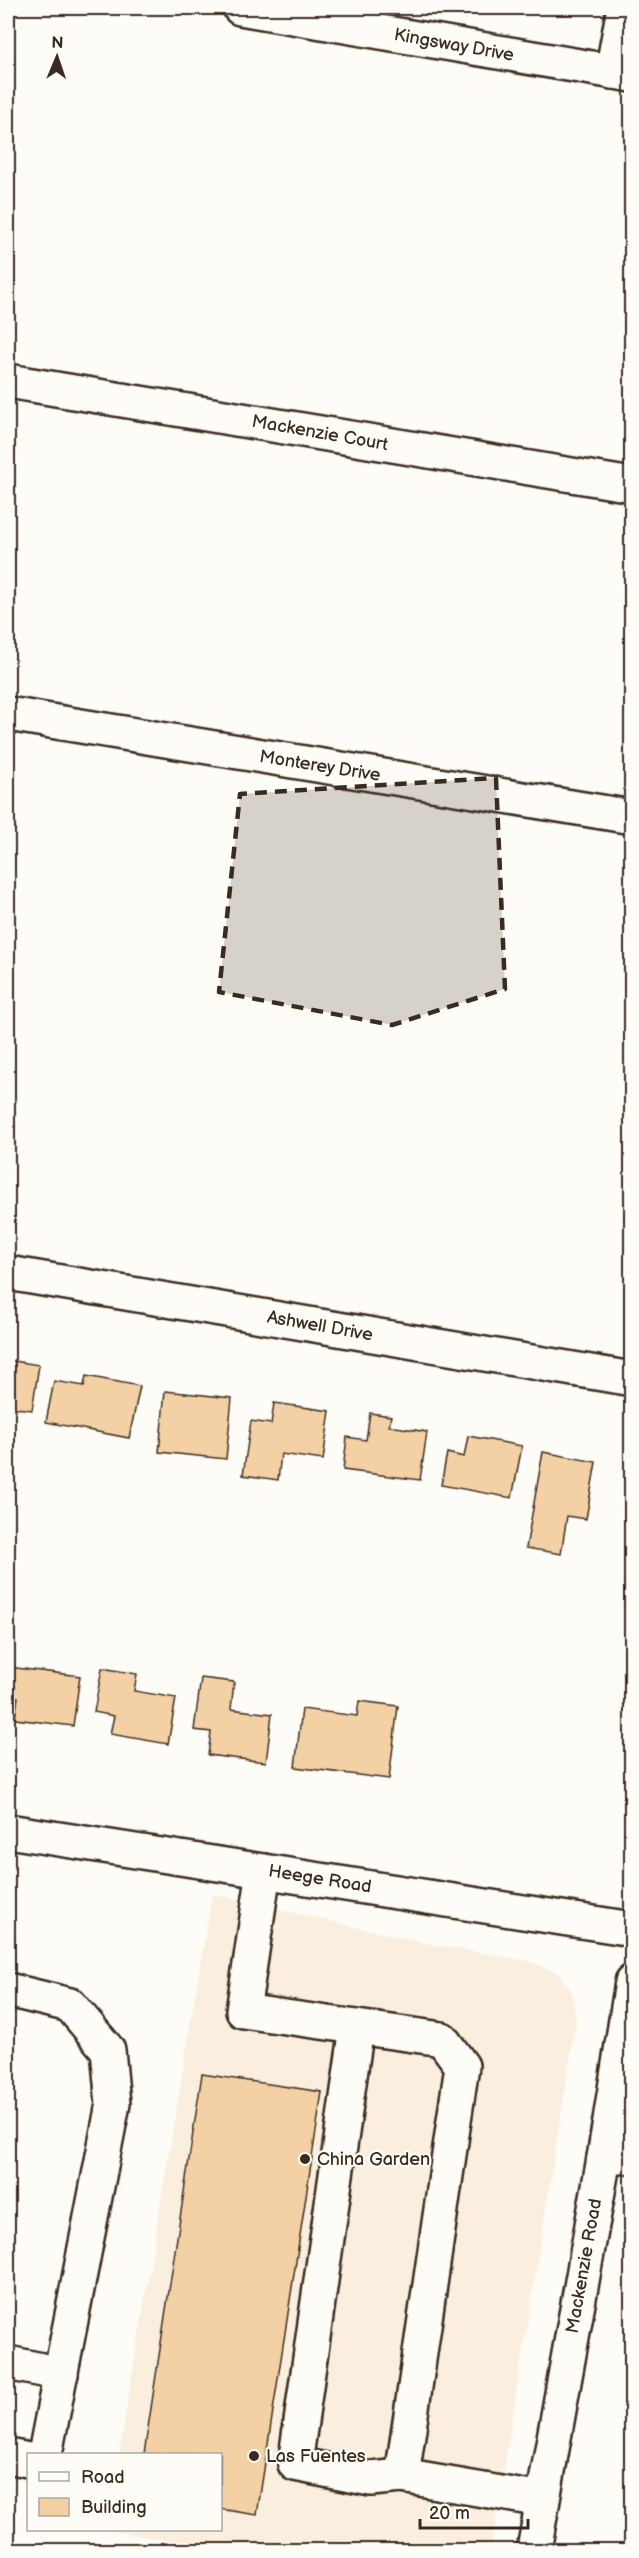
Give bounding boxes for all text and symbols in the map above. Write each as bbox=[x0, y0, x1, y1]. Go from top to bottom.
street label: Kingsway Drive bbox=[392, 24, 516, 66]
north arrow bbox=[27, 27, 87, 87]
text: N bbox=[51, 34, 64, 53]
street label: Mackenzie Court bbox=[250, 411, 390, 455]
street label: Monterey Drive bbox=[258, 746, 382, 786]
street label: Ashwell Drive bbox=[266, 1306, 375, 1346]
street label: Heege Road bbox=[267, 1860, 373, 1898]
place label: China Garden bbox=[317, 2149, 430, 2170]
marker: China Garden bbox=[298, 2152, 312, 2166]
street label: Mackenzie Road bbox=[562, 2197, 606, 2335]
place label: Las Fuentes bbox=[266, 2446, 366, 2467]
marker: Las Fuentes bbox=[247, 2449, 261, 2463]
legend bbox=[27, 2453, 222, 2531]
text: Road bbox=[81, 2467, 125, 2488]
scale bar bbox=[420, 2492, 528, 2530]
text: Building bbox=[81, 2497, 147, 2518]
text: 20 m bbox=[429, 2503, 470, 2524]

